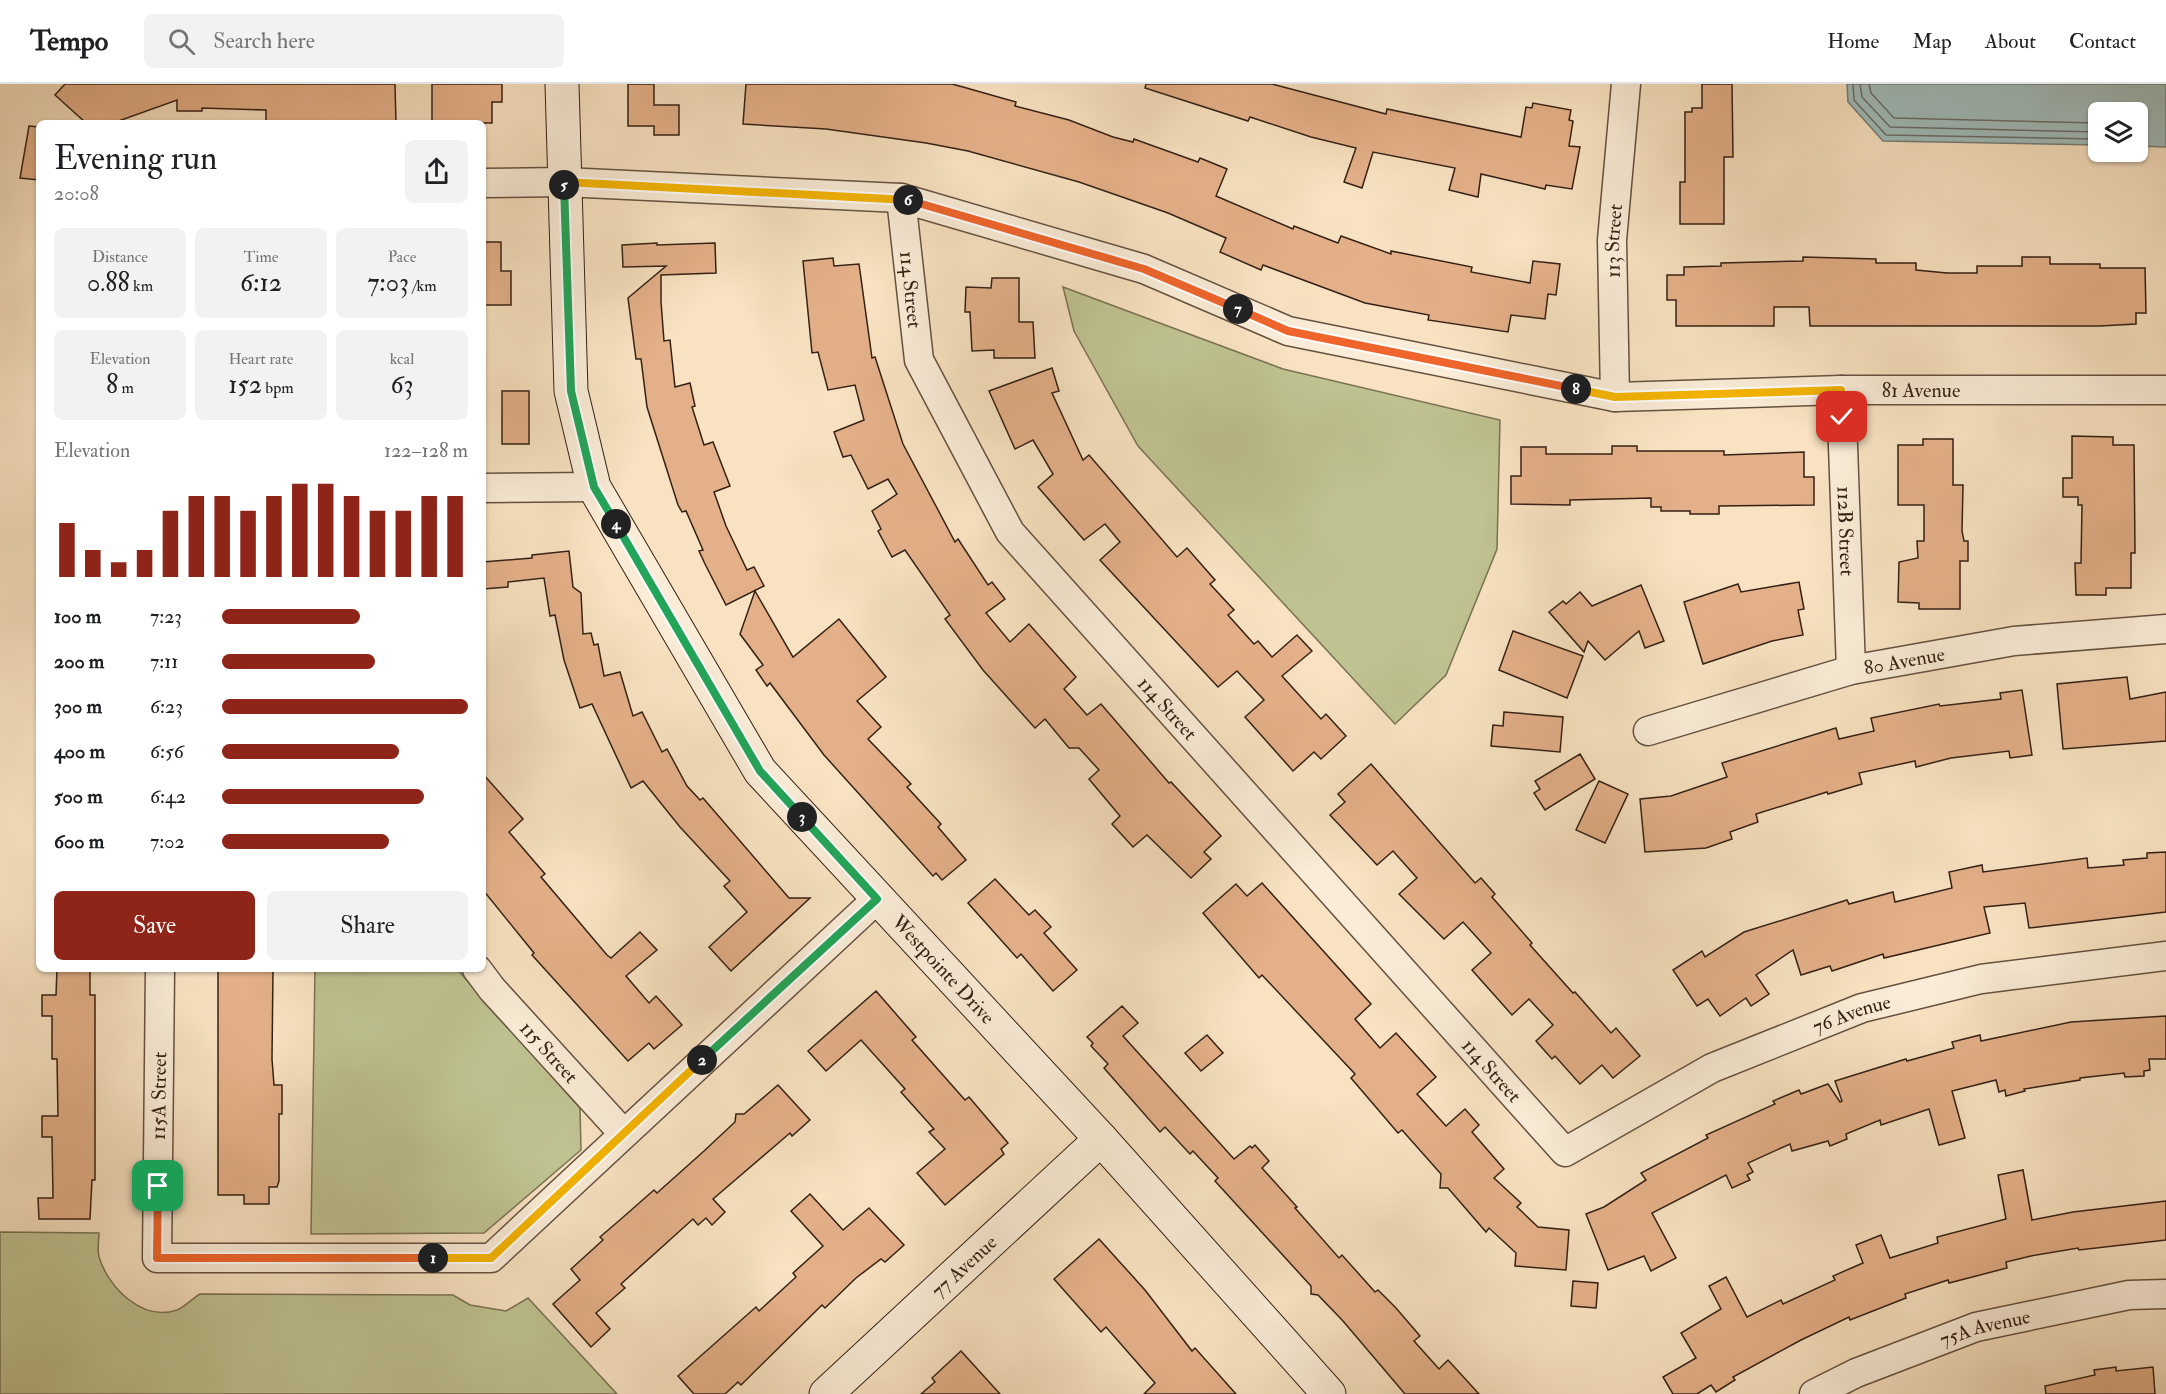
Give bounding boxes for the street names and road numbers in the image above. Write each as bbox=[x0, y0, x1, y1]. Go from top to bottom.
street label: 113 Street bbox=[1599, 202, 1628, 278]
street label: 114 Street bbox=[894, 250, 928, 330]
street label: 81 Avenue bbox=[1882, 378, 1960, 403]
street label: 112B Street bbox=[1832, 486, 1860, 577]
street label: 80 Avenue bbox=[1862, 641, 1947, 680]
street label: 114 Street bbox=[1133, 671, 1203, 746]
street label: Westpointe Drive bbox=[886, 908, 1001, 1029]
street label: 76 Avenue bbox=[1809, 989, 1893, 1039]
street label: 115 Street bbox=[515, 1016, 584, 1089]
street label: 114 Street bbox=[1457, 1033, 1527, 1108]
street label: 115A Street bbox=[146, 1051, 172, 1140]
street label: 77 Avenue bbox=[926, 1230, 1002, 1303]
street label: 75A Avenue bbox=[1936, 1304, 2032, 1352]

